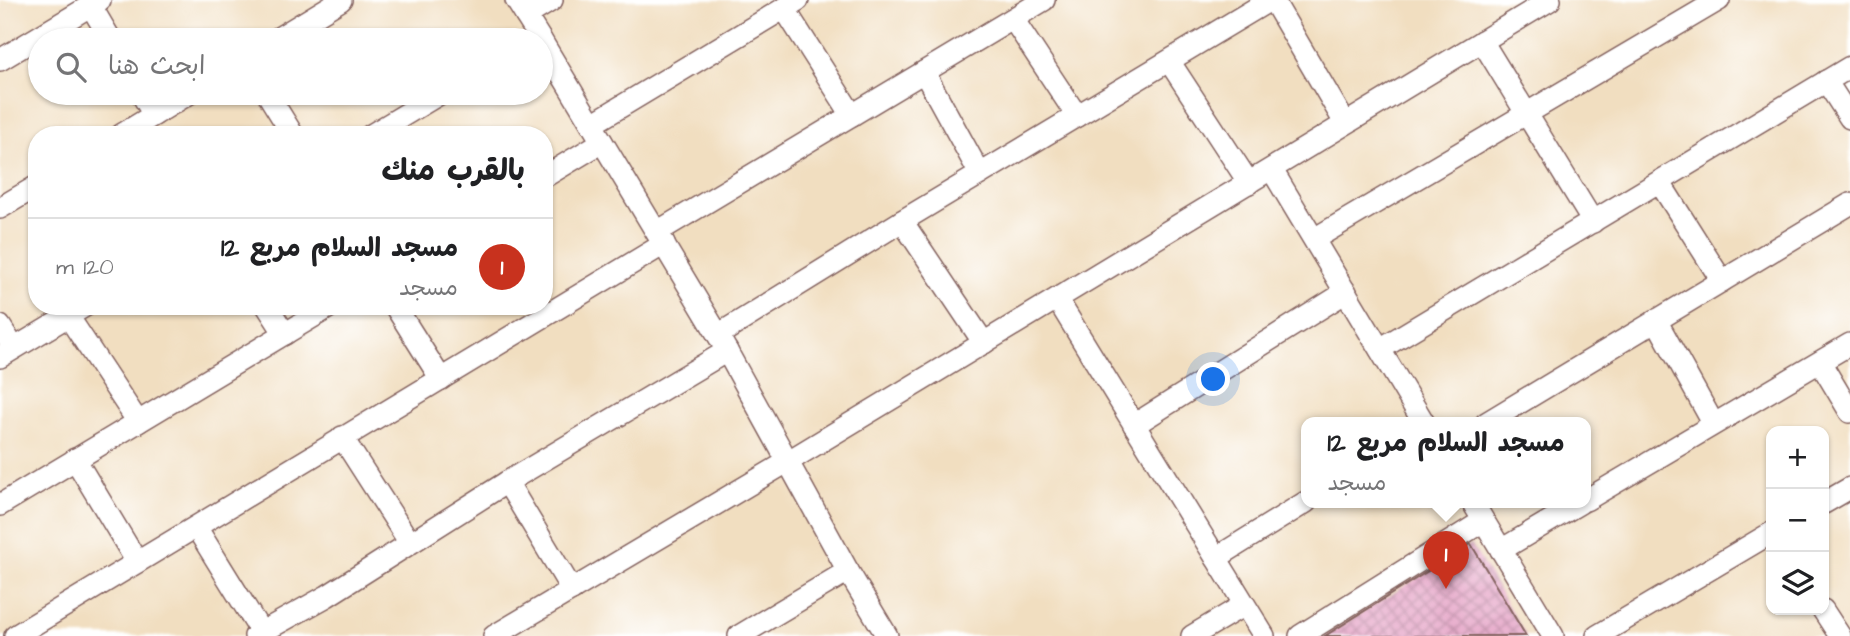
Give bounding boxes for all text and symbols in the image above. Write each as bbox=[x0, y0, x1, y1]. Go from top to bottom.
search box bbox=[28, 28, 553, 105]
icon: search bbox=[52, 48, 90, 86]
text: ابحث هنا bbox=[108, 48, 205, 84]
text: بالقرب منك bbox=[381, 150, 525, 192]
text: مسجد السلام مربع 12 bbox=[221, 230, 458, 266]
text: 120 m bbox=[56, 251, 114, 283]
text: 1 bbox=[501, 251, 503, 283]
text: مسجد bbox=[399, 272, 458, 304]
your location bbox=[1196, 362, 1230, 396]
popup bbox=[1301, 417, 1591, 508]
text: مسجد السلام مربع 12 bbox=[1327, 425, 1565, 461]
map controls bbox=[1766, 426, 1829, 615]
button: + bbox=[1766, 426, 1829, 489]
text: مسجد bbox=[1327, 467, 1387, 499]
button: − bbox=[1766, 489, 1829, 552]
pin: 1 bbox=[1423, 531, 1469, 589]
button: layers bbox=[1766, 552, 1829, 615]

